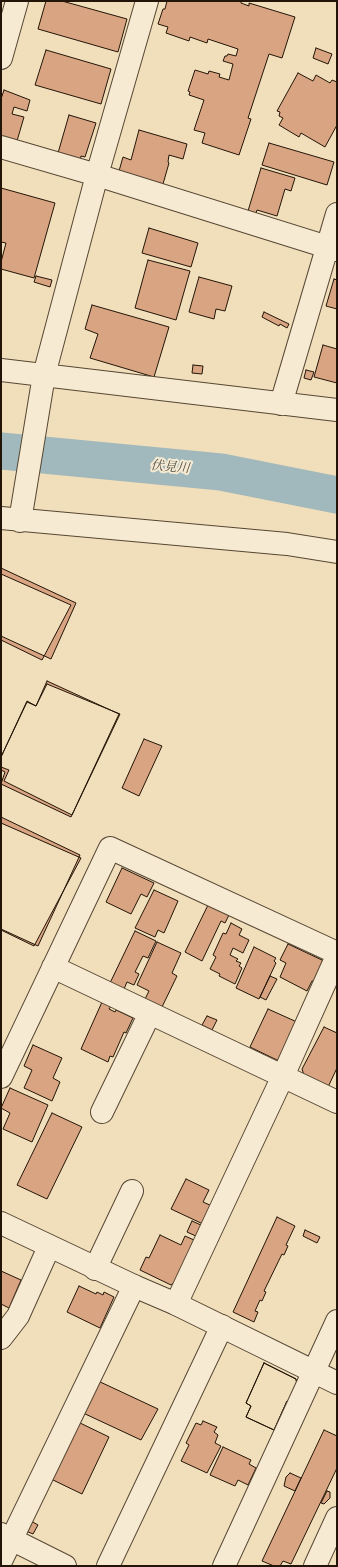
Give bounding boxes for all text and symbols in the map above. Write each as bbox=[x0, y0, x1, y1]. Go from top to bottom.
water label: 伏見川 bbox=[150, 458, 190, 476]

